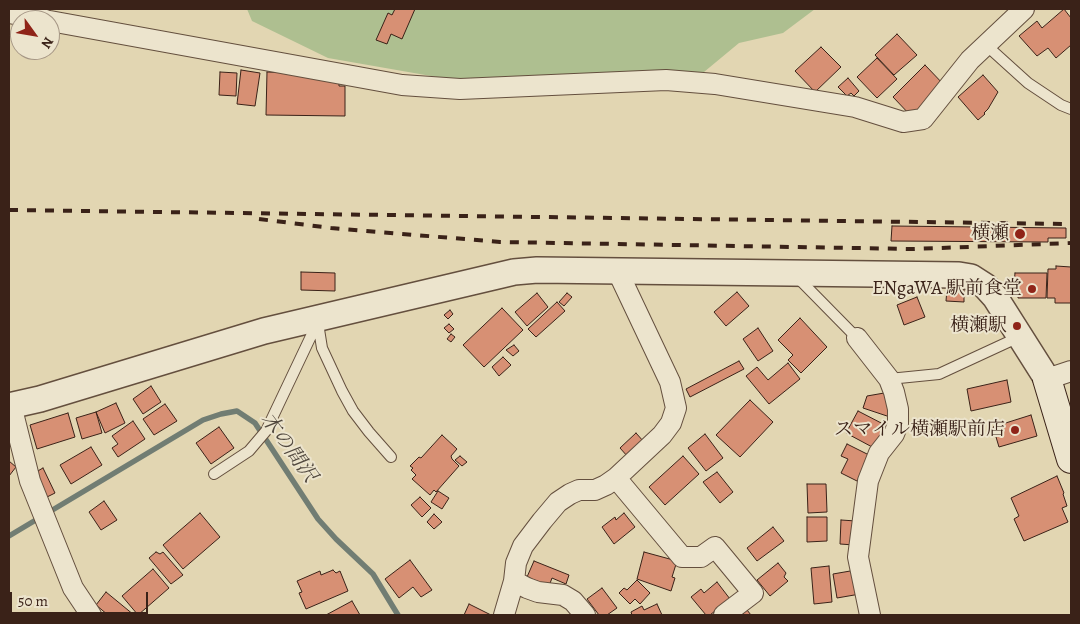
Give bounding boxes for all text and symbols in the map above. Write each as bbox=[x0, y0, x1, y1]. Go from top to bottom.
north arrow bbox=[10, 10, 60, 60]
text: N bbox=[37, 33, 58, 52]
place label: 横瀬 bbox=[971, 223, 1009, 245]
marker: 横瀬 bbox=[1013, 227, 1027, 241]
place label: ENgaWA 駅前食堂 bbox=[872, 278, 1022, 300]
marker: ENgaWA 駅前食堂 bbox=[1026, 283, 1038, 295]
place label: 横瀬駅 bbox=[950, 315, 1007, 337]
marker: 横瀬駅 bbox=[1011, 320, 1023, 332]
water label: 木の間沢 bbox=[255, 409, 321, 487]
place label: スマイル横瀬駅前店 bbox=[834, 419, 1005, 441]
marker: スマイル横瀬駅前店 bbox=[1009, 424, 1021, 436]
scale bar bbox=[12, 582, 150, 614]
text: 50 m bbox=[18, 591, 48, 611]

